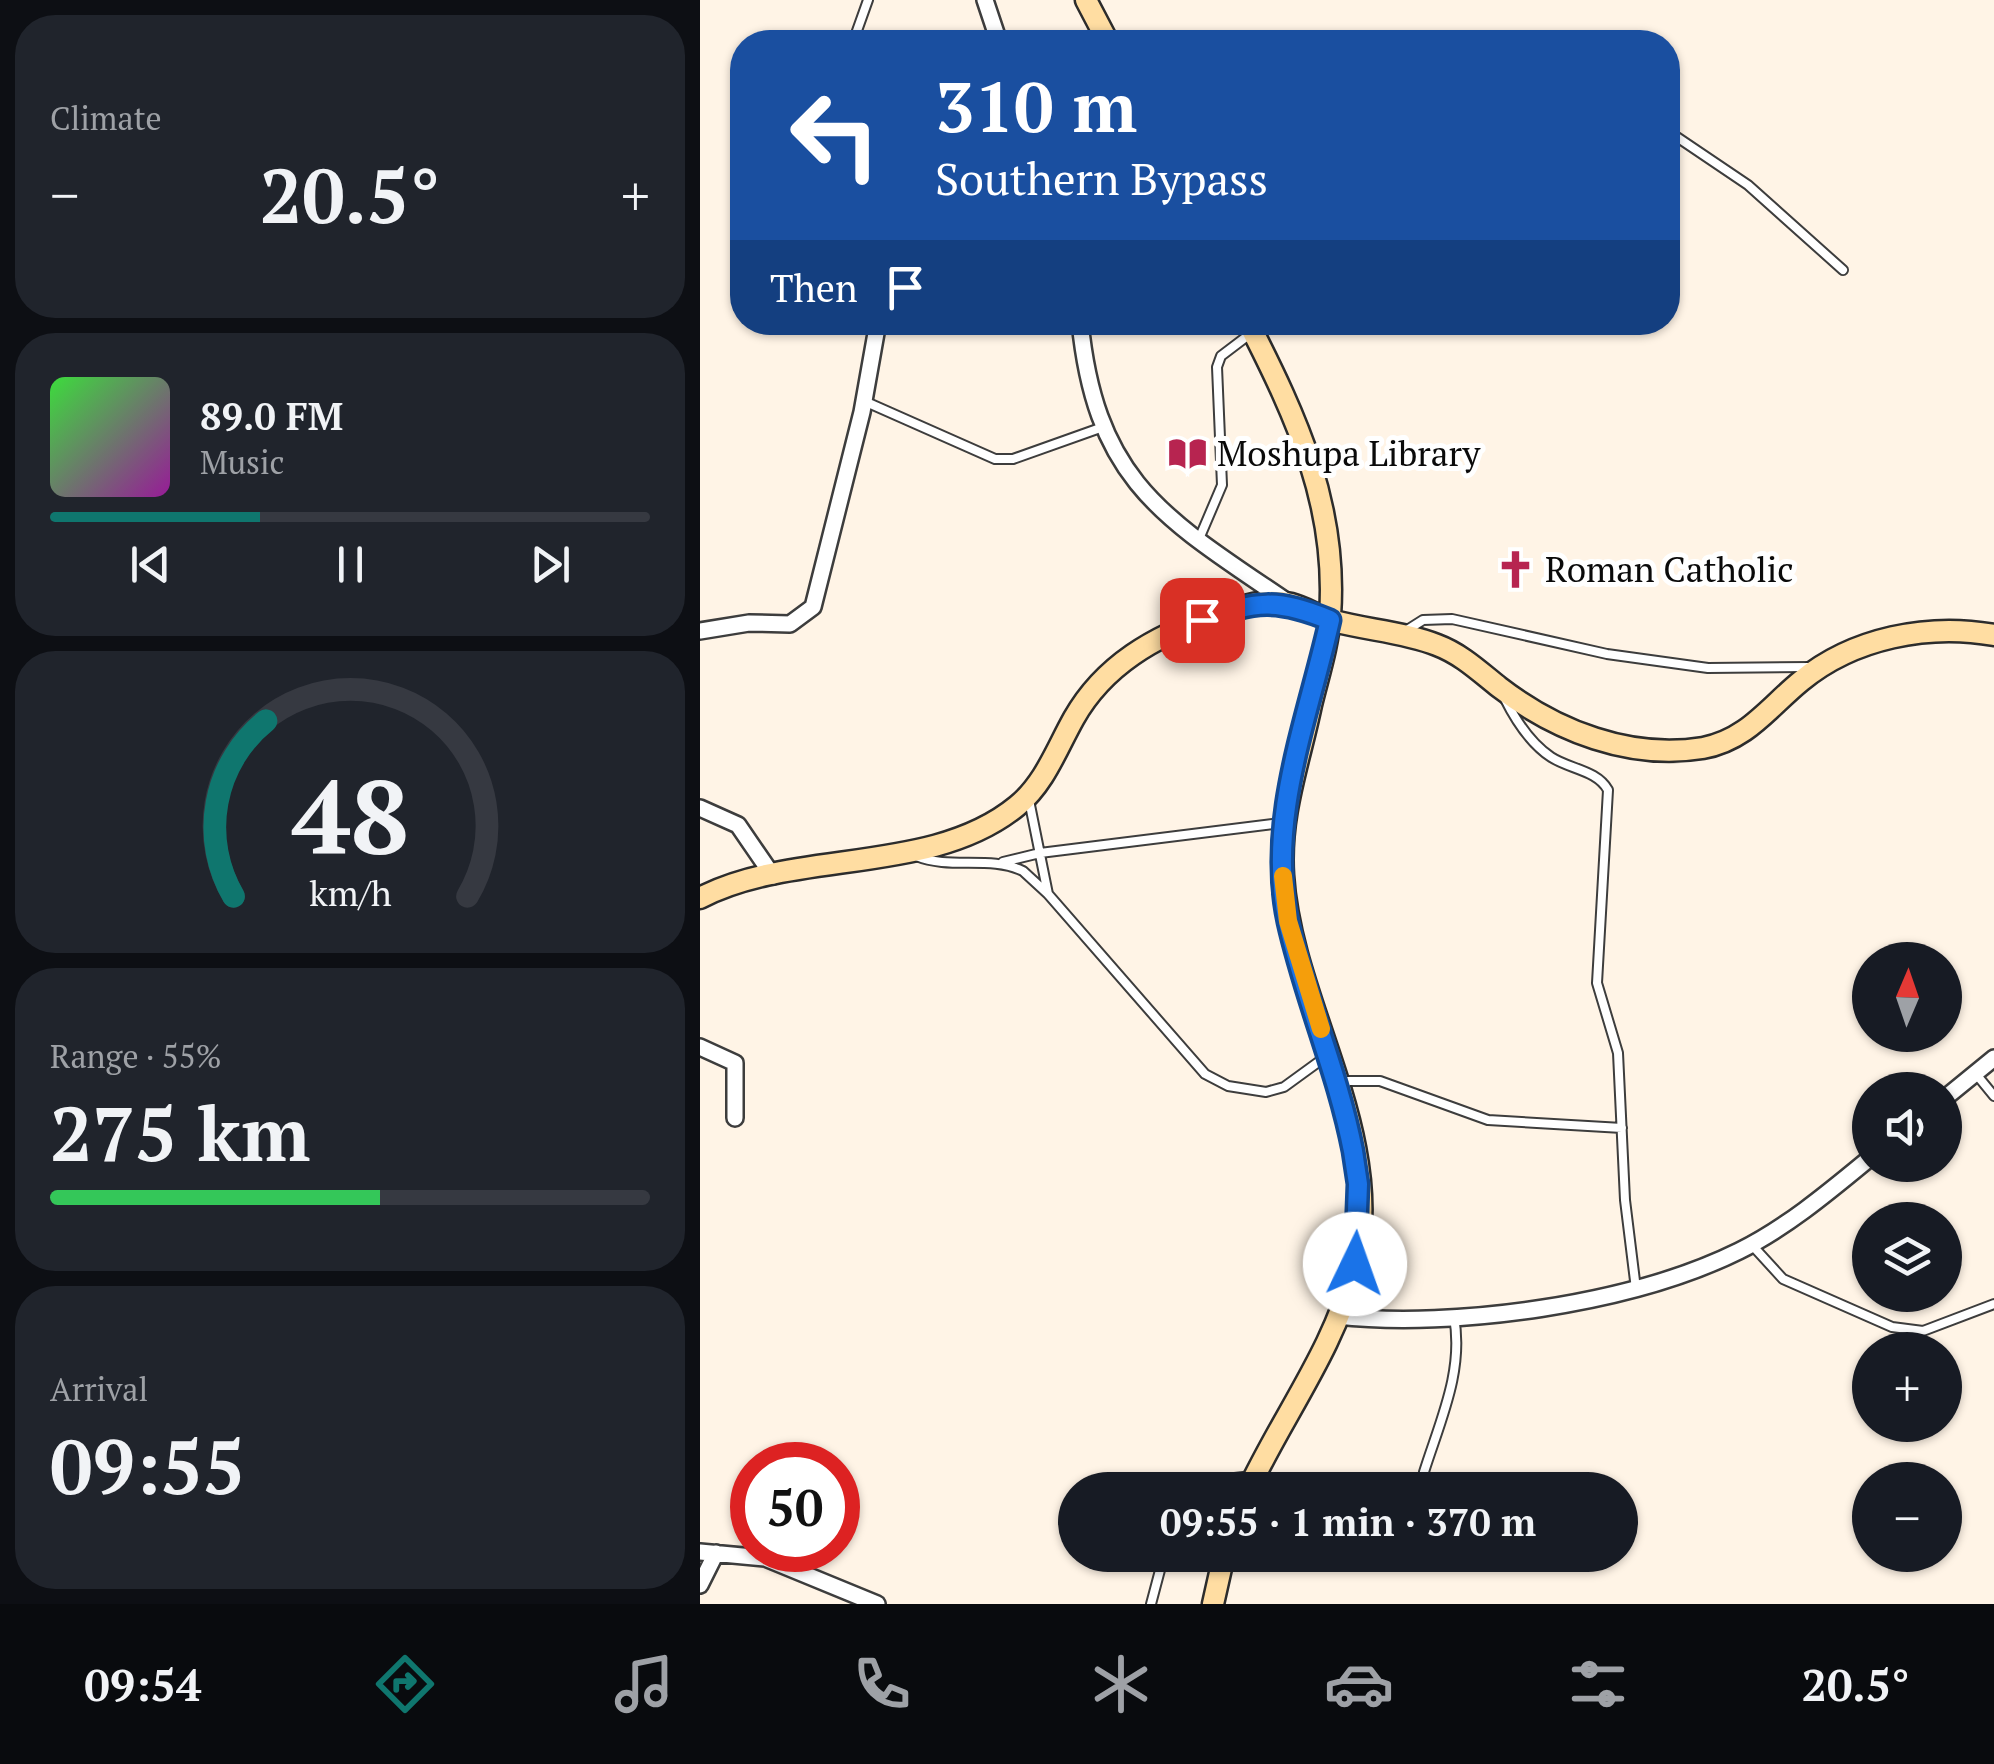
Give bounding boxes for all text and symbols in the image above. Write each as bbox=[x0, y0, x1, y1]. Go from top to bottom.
text: 310 m bbox=[935, 59, 1137, 152]
icon: left bbox=[770, 70, 900, 200]
text: Climate bbox=[50, 97, 162, 139]
text: 20.5° bbox=[260, 145, 440, 244]
text: Southern Bypass bbox=[935, 148, 1268, 208]
text: − bbox=[50, 158, 79, 231]
text: + bbox=[621, 158, 650, 231]
icon: arrive bbox=[878, 260, 933, 315]
text: Then bbox=[770, 263, 858, 313]
text: 89.0 FM bbox=[200, 391, 343, 441]
place label: Moshupa Library bbox=[1217, 430, 1481, 476]
library icon: Moshupa Library bbox=[1166, 433, 1208, 475]
text: Music bbox=[200, 441, 285, 483]
icon: previous bbox=[123, 537, 178, 592]
icon: pause bbox=[323, 537, 378, 592]
icon: next bbox=[523, 537, 578, 592]
place label: Roman Catholic bbox=[1545, 546, 1794, 592]
church icon: Roman Catholic bbox=[1494, 549, 1536, 591]
pin bbox=[1160, 578, 1245, 663]
icon: arrive bbox=[1175, 593, 1230, 648]
text: 48 bbox=[291, 746, 409, 884]
text: km/h bbox=[309, 869, 391, 916]
north arrow bbox=[1852, 942, 1962, 1052]
map controls bbox=[1852, 942, 1962, 1572]
text: Range · 55% bbox=[50, 1035, 222, 1077]
button: sound bbox=[1852, 1072, 1962, 1182]
text: 275 km bbox=[50, 1083, 310, 1182]
button: layers bbox=[1852, 1202, 1962, 1312]
position arrow bbox=[1303, 1212, 1407, 1316]
button: + bbox=[1852, 1332, 1962, 1442]
text: Arrival bbox=[50, 1368, 148, 1410]
text: 09:55 bbox=[50, 1416, 245, 1515]
speed limit sign: 50 bbox=[730, 1442, 860, 1572]
button: − bbox=[1852, 1462, 1962, 1572]
text: 09:55 · 1 min · 370 m bbox=[1160, 1497, 1536, 1547]
icon: directions bbox=[370, 1649, 440, 1719]
icon: music bbox=[609, 1649, 679, 1719]
icon: phone bbox=[847, 1649, 917, 1719]
icon: climate bbox=[1086, 1649, 1156, 1719]
icon: car bbox=[1324, 1649, 1394, 1719]
icon: filters bbox=[1563, 1649, 1633, 1719]
text: 09:54 bbox=[84, 1654, 201, 1714]
text: 20.5° bbox=[1801, 1654, 1910, 1714]

